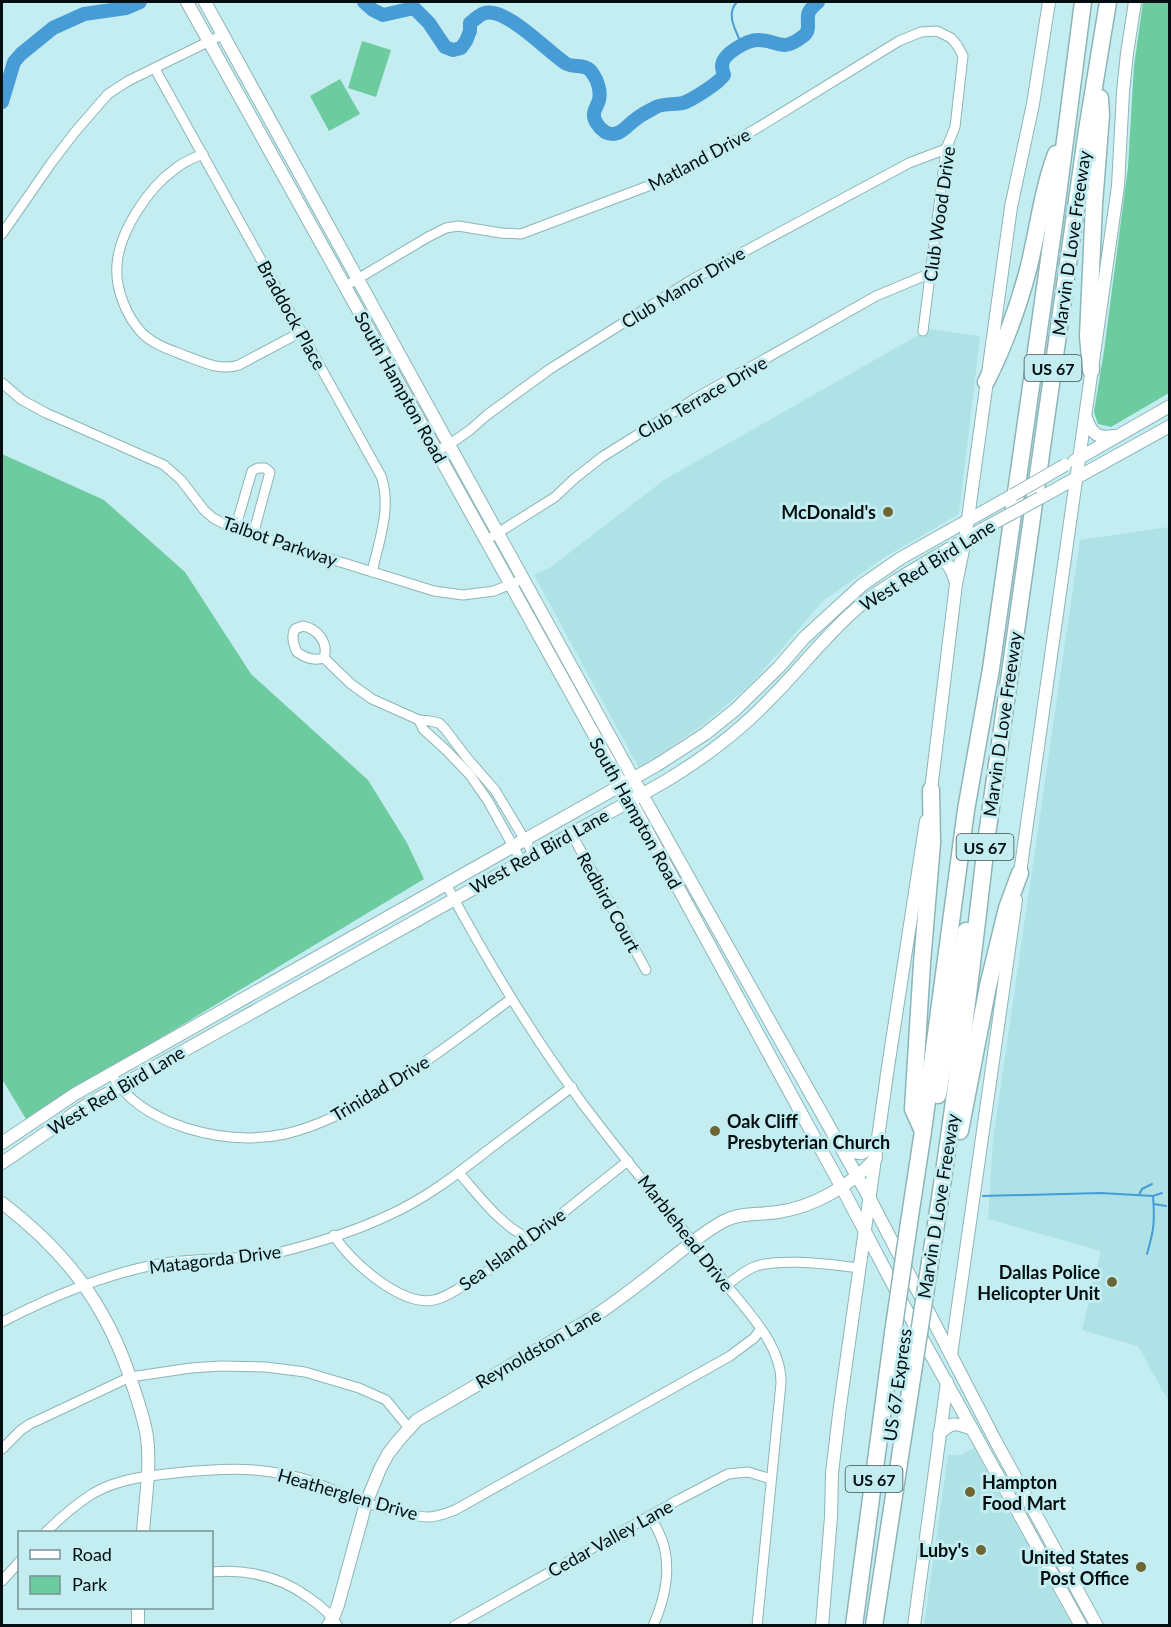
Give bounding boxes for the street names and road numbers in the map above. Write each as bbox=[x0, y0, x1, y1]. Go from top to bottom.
street label: Matland Drive bbox=[644, 123, 754, 195]
street label: Club Wood Drive bbox=[919, 145, 959, 283]
street label: Marvin D Love Freeway bbox=[1047, 148, 1095, 337]
street label: Club Manor Drive bbox=[617, 241, 749, 333]
street label: Braddock Place bbox=[253, 257, 331, 373]
street label: South Hampton Road bbox=[350, 308, 452, 466]
street label: Club Terrace Drive bbox=[633, 351, 771, 443]
road number: US 67 bbox=[1024, 355, 1082, 381]
street label: Talbot Parkway bbox=[220, 511, 341, 571]
street label: West Red Bird Lane bbox=[855, 515, 999, 615]
street label: Marvin D Love Freeway bbox=[978, 629, 1026, 818]
street label: South Hampton Road bbox=[585, 734, 687, 892]
street label: West Red Bird Lane bbox=[466, 804, 612, 898]
road number: US 67 bbox=[956, 834, 1014, 860]
street label: Redbird Court bbox=[573, 848, 646, 956]
street label: West Red Bird Lane bbox=[44, 1041, 188, 1139]
street label: Trinidad Drive bbox=[327, 1050, 433, 1126]
street label: Marvin D Love Freeway bbox=[913, 1111, 964, 1300]
street label: Marblehead Drive bbox=[634, 1170, 738, 1296]
street label: Sea Island Drive bbox=[454, 1203, 570, 1295]
street label: Matagorda Drive bbox=[148, 1240, 282, 1278]
street label: Reynoldston Lane bbox=[472, 1303, 604, 1393]
street label: US 67 Express bbox=[878, 1327, 916, 1443]
street label: Heatherglen Drive bbox=[275, 1463, 421, 1525]
road number: US 67 bbox=[846, 1466, 902, 1492]
street label: Cedar Valley Lane bbox=[544, 1495, 676, 1581]

